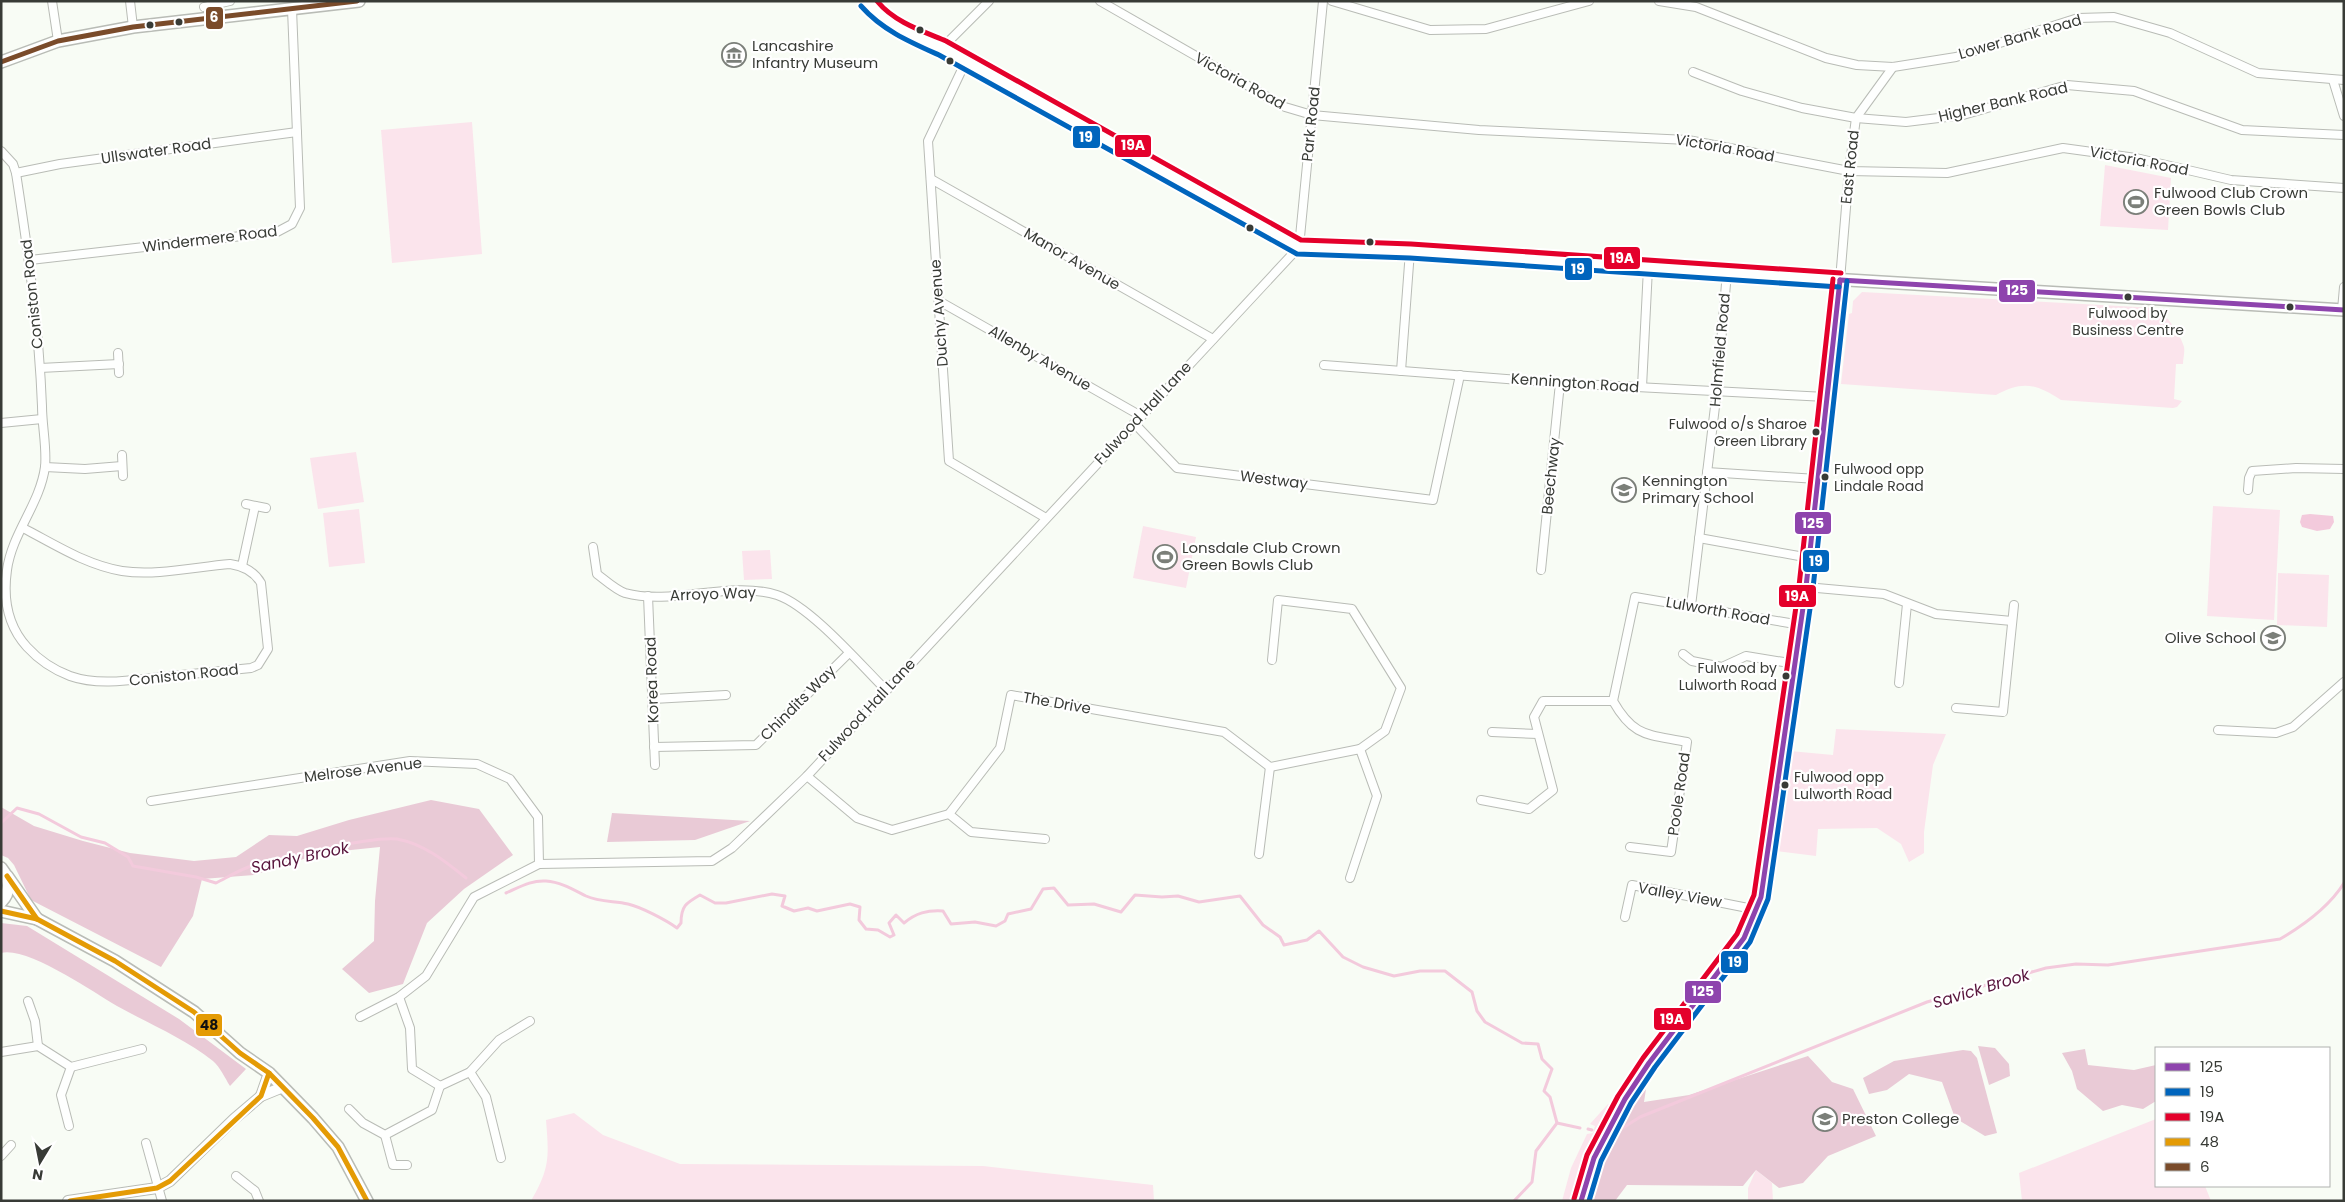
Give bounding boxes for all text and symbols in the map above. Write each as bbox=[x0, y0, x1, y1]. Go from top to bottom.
line badge: 6 bbox=[205, 6, 224, 30]
text: 6 bbox=[210, 7, 219, 27]
street label: Lower Bank Road bbox=[1956, 9, 2084, 64]
unlabelled marker bbox=[174, 17, 184, 27]
unlabelled marker bbox=[145, 20, 155, 30]
unlabelled marker bbox=[915, 25, 925, 35]
place label: Lancashire Infantry Museum bbox=[752, 35, 878, 73]
museum icon: Lancashire Infantry Museum bbox=[721, 42, 747, 68]
street label: Victoria Road bbox=[1191, 47, 1289, 114]
unlabelled marker bbox=[945, 56, 955, 66]
street label: Higher Bank Road bbox=[1936, 76, 2070, 127]
street label: Park Road bbox=[1296, 85, 1325, 162]
line badge: 19 bbox=[1072, 125, 1101, 149]
text: 19 bbox=[1079, 127, 1093, 147]
street label: Victoria Road bbox=[1674, 128, 1776, 167]
street label: East Road bbox=[1835, 129, 1864, 205]
street label: Ullswater Road bbox=[99, 132, 212, 169]
line badge: 19A bbox=[1114, 134, 1152, 158]
text: 19A bbox=[1121, 135, 1146, 155]
street label: Victoria Road bbox=[2088, 141, 2190, 180]
place label: Fulwood Club Crown Green Bowls Club bbox=[2154, 182, 2308, 220]
sports icon: Fulwood Club Crown Green Bowls Club bbox=[2123, 189, 2149, 215]
street label: Windermere Road bbox=[141, 220, 279, 257]
street label: Manor Avenue bbox=[1020, 222, 1124, 295]
unlabelled marker bbox=[1245, 223, 1255, 233]
unlabelled marker bbox=[1365, 237, 1375, 247]
street label: Coniston Road bbox=[15, 238, 48, 350]
line badge: 19A bbox=[1603, 246, 1641, 270]
text: 19A bbox=[1610, 248, 1635, 268]
line badge: 19 bbox=[1564, 257, 1593, 281]
street label: Duchy Avenue bbox=[924, 259, 953, 367]
text: 19 bbox=[1571, 259, 1585, 279]
line badge: 125 bbox=[1998, 279, 2036, 303]
text: 125 bbox=[2006, 280, 2028, 300]
street label: Holmfield Road bbox=[1704, 292, 1735, 408]
marker: Fulwood by Business Centre bbox=[2123, 292, 2133, 302]
unlabelled marker bbox=[2285, 302, 2295, 312]
place label: Fulwood by Business Centre bbox=[2072, 303, 2184, 340]
street label: Allenby Avenue bbox=[985, 320, 1095, 395]
street label: Fulwood Hall Lane bbox=[1089, 357, 1196, 469]
street label: Kennington Road bbox=[1510, 368, 1640, 397]
place label: Fulwood o/s Sharoe Green Library bbox=[1669, 414, 1807, 451]
marker: Fulwood o/s Sharoe Green Library bbox=[1811, 427, 1821, 437]
street label: Beechway bbox=[1536, 436, 1565, 516]
place label: Fulwood opp Lindale Road bbox=[1834, 459, 1924, 496]
street label: Westway bbox=[1239, 465, 1310, 494]
place label: Kennington Primary School bbox=[1642, 470, 1754, 508]
marker: Fulwood opp Lindale Road bbox=[1820, 472, 1830, 482]
school or university icon: Kennington Primary School bbox=[1611, 477, 1637, 503]
line badge: 125 bbox=[1794, 511, 1832, 535]
text: 125 bbox=[1802, 513, 1824, 533]
place label: Lonsdale Club Crown Green Bowls Club bbox=[1182, 537, 1340, 575]
sports icon: Lonsdale Club Crown Green Bowls Club bbox=[1152, 544, 1178, 570]
line badge: 19 bbox=[1802, 549, 1830, 573]
text: 19 bbox=[1809, 551, 1823, 571]
street label: Arroyo Way bbox=[670, 581, 757, 605]
line badge: 19A bbox=[1778, 584, 1817, 608]
text: 19A bbox=[1785, 586, 1810, 606]
street label: Lulworth Road bbox=[1664, 591, 1772, 630]
school or university icon: Olive School bbox=[2260, 625, 2286, 651]
place label: Olive School bbox=[2165, 627, 2256, 648]
street label: Korea Road bbox=[639, 636, 664, 724]
street label: Fulwood Hall Lane bbox=[813, 654, 920, 766]
street label: Coniston Road bbox=[128, 658, 240, 691]
place label: Fulwood by Lulworth Road bbox=[1679, 658, 1777, 695]
street label: Chindits Way bbox=[755, 660, 840, 745]
marker: Fulwood by Lulworth Road bbox=[1781, 671, 1791, 681]
street label: The Drive bbox=[1021, 686, 1093, 719]
street label: Poole Road bbox=[1662, 751, 1695, 837]
street label: Melrose Avenue bbox=[303, 752, 423, 787]
place label: Fulwood opp Lulworth Road bbox=[1794, 767, 1892, 804]
marker: Fulwood opp Lulworth Road bbox=[1780, 780, 1790, 790]
water label: Sandy Brook bbox=[249, 836, 352, 879]
street label: Valley View bbox=[1636, 877, 1724, 912]
line badge: 19 bbox=[1720, 950, 1749, 974]
text: 19 bbox=[1728, 952, 1742, 972]
water label: Savick Brook bbox=[1930, 963, 2033, 1014]
line badge: 125 bbox=[1684, 980, 1722, 1004]
text: 125 bbox=[1692, 981, 1714, 1001]
line badge: 19A bbox=[1653, 1007, 1692, 1031]
text: 19A bbox=[1660, 1009, 1685, 1029]
line badge: 48 bbox=[195, 1013, 223, 1037]
text: 48 bbox=[200, 1015, 218, 1035]
legend bbox=[2155, 1047, 2330, 1187]
text: 125 bbox=[2200, 1056, 2223, 1077]
text: 19 bbox=[2200, 1081, 2214, 1102]
school or university icon: Preston College bbox=[1812, 1106, 1838, 1132]
text: 19A bbox=[2200, 1106, 2224, 1127]
place label: Preston College bbox=[1842, 1108, 1959, 1129]
text: 48 bbox=[2200, 1131, 2219, 1152]
north arrow bbox=[15, 1137, 65, 1187]
text: 6 bbox=[2200, 1156, 2210, 1177]
text: N bbox=[31, 1164, 45, 1186]

